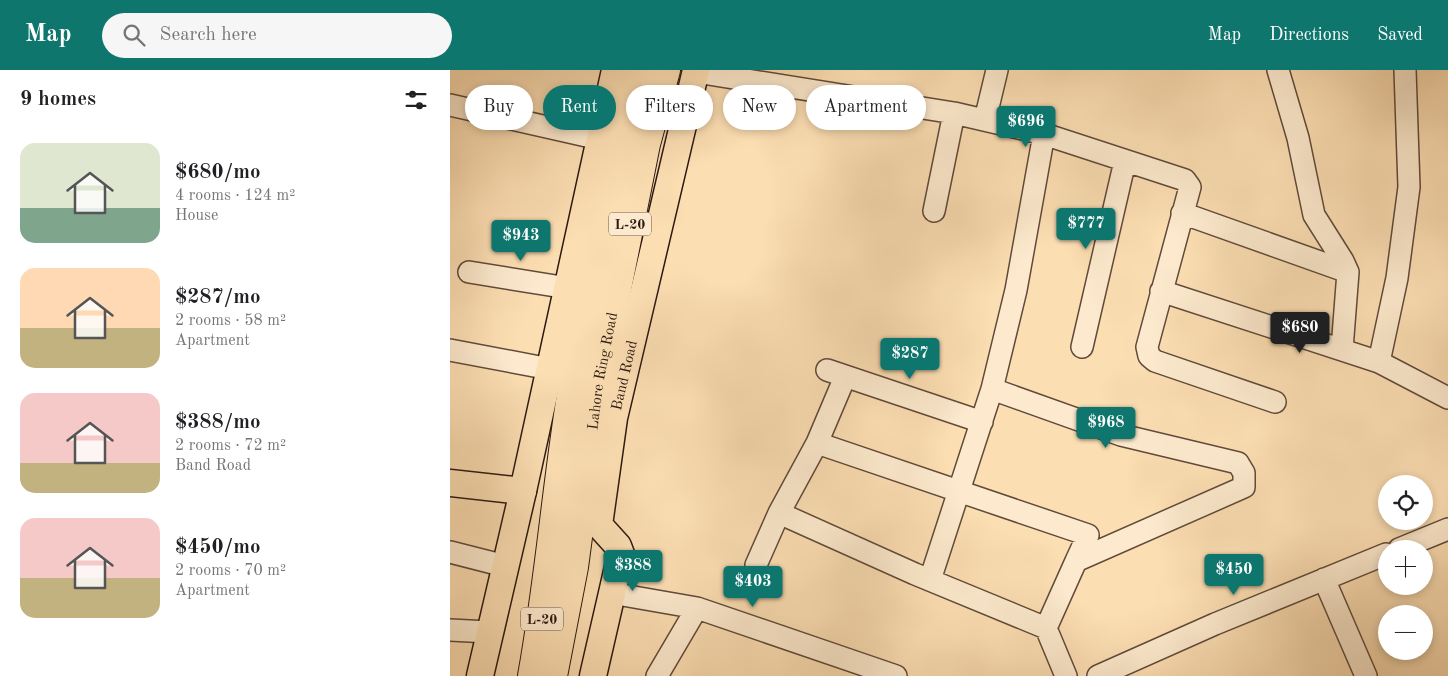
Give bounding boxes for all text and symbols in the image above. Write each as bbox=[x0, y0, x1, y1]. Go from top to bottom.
search box bbox=[102, 13, 452, 58]
icon: search bbox=[120, 21, 148, 49]
text: Map bbox=[25, 23, 72, 47]
text: Search here bbox=[160, 26, 257, 45]
text: Map bbox=[1208, 26, 1241, 44]
text: Directions bbox=[1269, 26, 1349, 44]
text: Saved bbox=[1377, 26, 1423, 44]
chip: Buy bbox=[465, 85, 533, 130]
chip: Rent bbox=[543, 85, 616, 130]
chip: Filters bbox=[626, 85, 713, 130]
chip: New bbox=[723, 85, 796, 130]
chip: Apartment bbox=[806, 85, 926, 130]
icon: filters bbox=[402, 86, 430, 114]
text: 9 homes bbox=[20, 89, 96, 110]
pin: $696 bbox=[996, 106, 1056, 148]
text: $696 bbox=[1007, 114, 1045, 130]
text: $680/mo bbox=[175, 162, 261, 183]
icon: home bbox=[60, 163, 120, 223]
text: 4 rooms · 124 m² bbox=[175, 188, 295, 204]
text: House bbox=[175, 208, 218, 224]
pin: $777 bbox=[1056, 208, 1116, 250]
road number: L-20 bbox=[609, 212, 651, 236]
text: $777 bbox=[1067, 216, 1105, 232]
pin: $943 bbox=[491, 220, 551, 262]
text: $943 bbox=[502, 228, 540, 244]
text: $287/mo bbox=[175, 287, 261, 308]
icon: home bbox=[60, 288, 120, 348]
street label: Lahore Ring Road bbox=[586, 311, 621, 431]
pin: $680 bbox=[1270, 312, 1330, 354]
text: 2 rooms · 58 m² bbox=[175, 313, 286, 329]
text: $680 bbox=[1281, 320, 1319, 336]
text: Apartment bbox=[175, 333, 250, 349]
pin: $287 bbox=[880, 338, 940, 380]
street label: Band Road bbox=[610, 339, 641, 412]
text: $287 bbox=[891, 346, 929, 362]
pin: $968 bbox=[1076, 406, 1136, 449]
text: $388/mo bbox=[175, 412, 261, 433]
icon: home bbox=[60, 413, 120, 473]
text: $968 bbox=[1087, 415, 1125, 431]
text: 2 rooms · 72 m² bbox=[175, 438, 286, 454]
text: Band Road bbox=[175, 458, 251, 474]
map controls bbox=[1378, 475, 1433, 660]
button: locate bbox=[1378, 475, 1433, 530]
text: $450/mo bbox=[175, 537, 261, 558]
icon: home bbox=[60, 538, 120, 598]
button: + bbox=[1378, 540, 1433, 595]
pin: $388 bbox=[603, 550, 663, 592]
pin: $450 bbox=[1204, 554, 1264, 596]
text: $388 bbox=[614, 558, 652, 574]
text: $450 bbox=[1215, 562, 1253, 578]
text: 2 rooms · 70 m² bbox=[175, 563, 286, 579]
pin: $403 bbox=[723, 566, 783, 608]
text: $403 bbox=[734, 574, 772, 590]
text: Apartment bbox=[175, 583, 250, 599]
button: − bbox=[1378, 605, 1433, 660]
road number: L-20 bbox=[521, 608, 563, 630]

